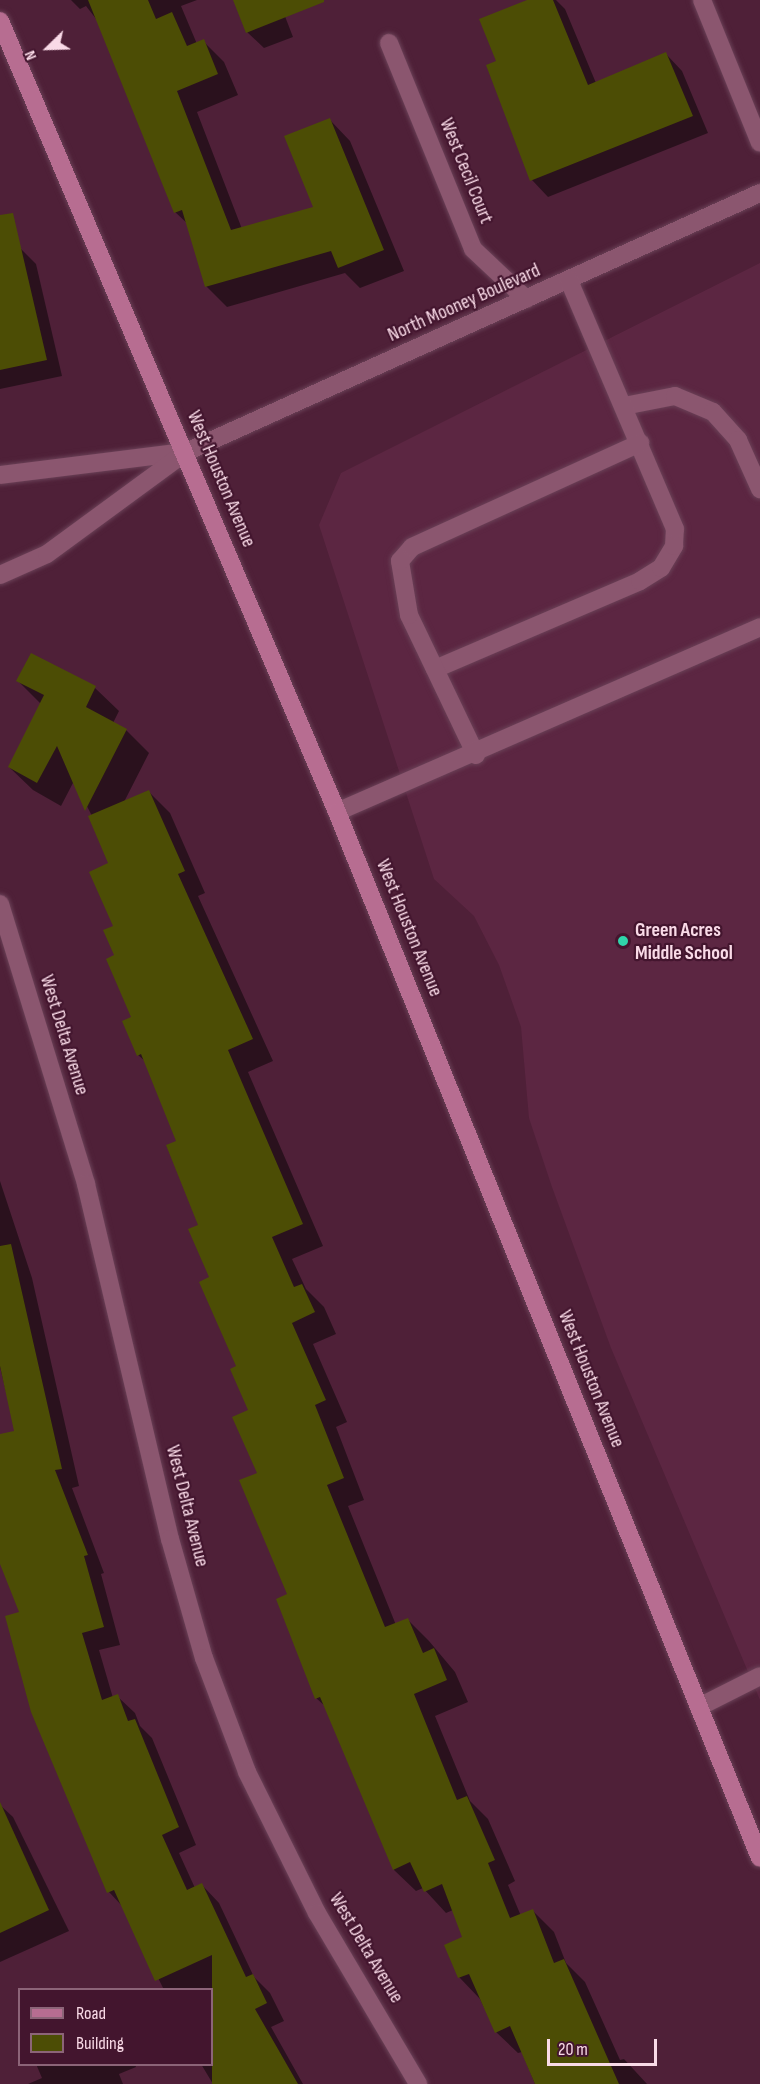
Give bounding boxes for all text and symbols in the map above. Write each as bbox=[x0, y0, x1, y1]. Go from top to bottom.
north arrow bbox=[18, 18, 78, 78]
text: N bbox=[21, 48, 41, 63]
street label: West Cecil Court bbox=[434, 115, 498, 227]
street label: North Mooney Boulevard bbox=[384, 259, 544, 347]
street label: West Houston Avenue bbox=[181, 407, 261, 551]
street label: West Houston Avenue bbox=[371, 856, 447, 1000]
place label: Green Acres Middle School bbox=[635, 918, 733, 965]
marker: Green Acres Middle School bbox=[616, 934, 630, 948]
street label: West Delta Avenue bbox=[34, 972, 94, 1098]
street label: West Houston Avenue bbox=[553, 1307, 629, 1451]
street label: West Delta Avenue bbox=[160, 1443, 214, 1569]
street label: West Delta Avenue bbox=[324, 1888, 408, 2008]
legend bbox=[18, 1988, 213, 2066]
text: Road bbox=[76, 2003, 106, 2024]
scale bar bbox=[550, 2027, 660, 2065]
text: Building bbox=[76, 2033, 124, 2054]
text: 20 m bbox=[558, 2039, 588, 2060]

